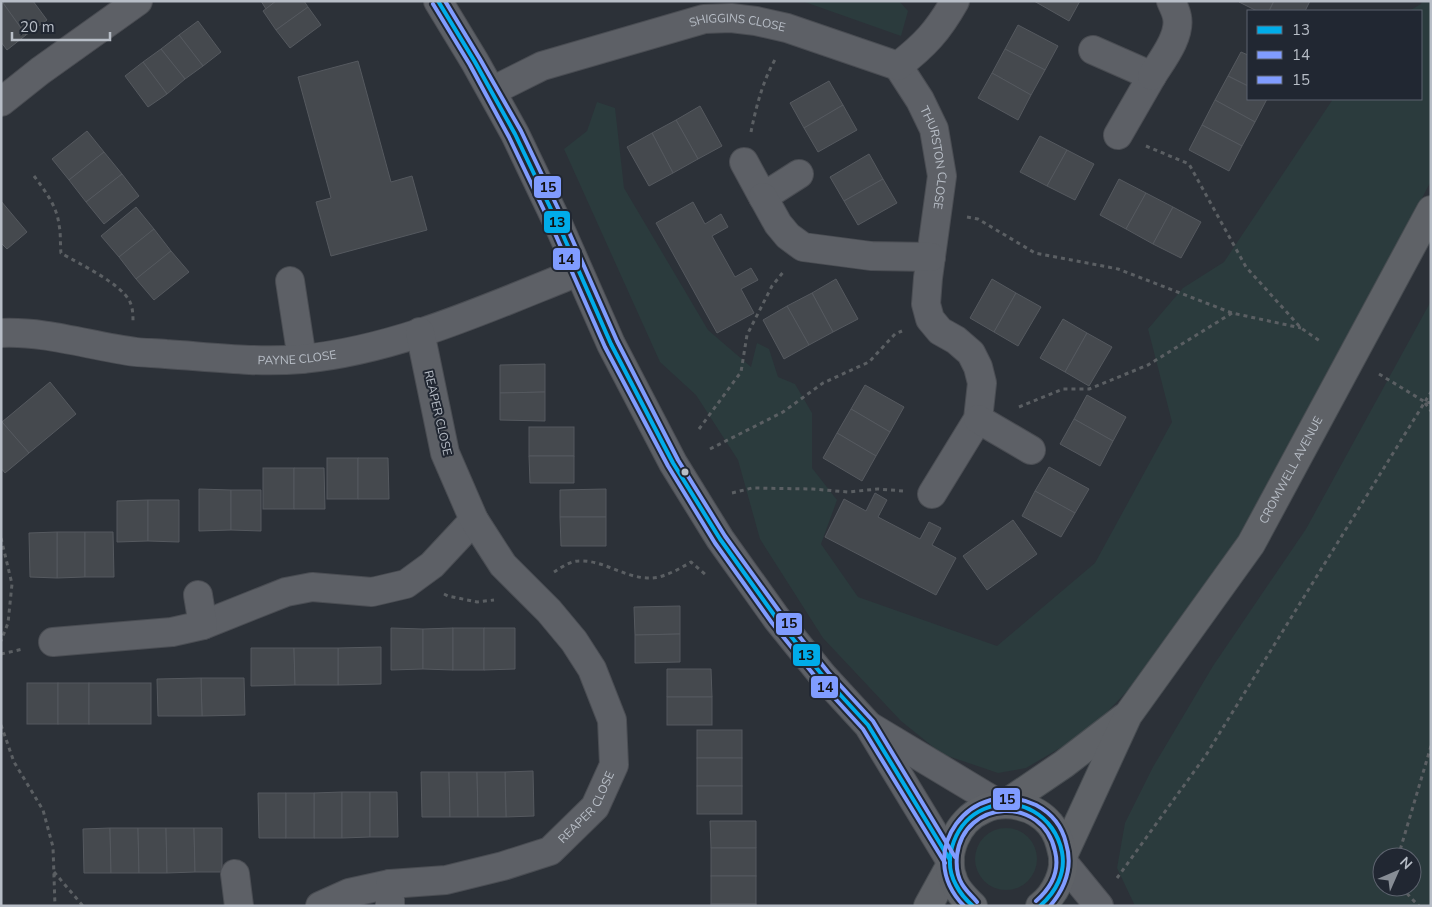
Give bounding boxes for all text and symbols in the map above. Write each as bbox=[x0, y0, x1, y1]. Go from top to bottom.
scale bar bbox=[12, 10, 110, 42]
street label: SHIGGINS CLOSE bbox=[687, 10, 787, 35]
legend bbox=[1247, 10, 1422, 100]
text: 20 m bbox=[20, 17, 55, 37]
text: 13 bbox=[1292, 20, 1310, 40]
text: 14 bbox=[1292, 45, 1310, 65]
text: 15 bbox=[1292, 70, 1310, 90]
street label: THURSTON CLOSE bbox=[916, 103, 951, 210]
line badge: 15 bbox=[533, 175, 562, 199]
text: 15 bbox=[540, 178, 556, 197]
line badge: 13 bbox=[543, 210, 571, 234]
text: 13 bbox=[549, 213, 565, 232]
line badge: 14 bbox=[552, 247, 581, 271]
text: 14 bbox=[558, 250, 575, 269]
street label: PAYNE CLOSE bbox=[258, 346, 337, 368]
street label: REAPER CLOSE bbox=[420, 369, 456, 457]
street label: CROMWELL AVENUE bbox=[1255, 413, 1326, 527]
unlabelled marker bbox=[680, 467, 690, 477]
line badge: 15 bbox=[775, 612, 803, 636]
text: 15 bbox=[781, 614, 797, 633]
line badge: 13 bbox=[792, 643, 821, 667]
text: 13 bbox=[798, 646, 814, 665]
line badge: 14 bbox=[810, 675, 839, 699]
text: 14 bbox=[817, 678, 834, 697]
street label: REAPER CLOSE bbox=[555, 769, 618, 847]
line badge: 15 bbox=[992, 787, 1021, 811]
text: 15 bbox=[999, 790, 1015, 809]
north arrow bbox=[1372, 847, 1422, 897]
text: N bbox=[1395, 853, 1416, 874]

